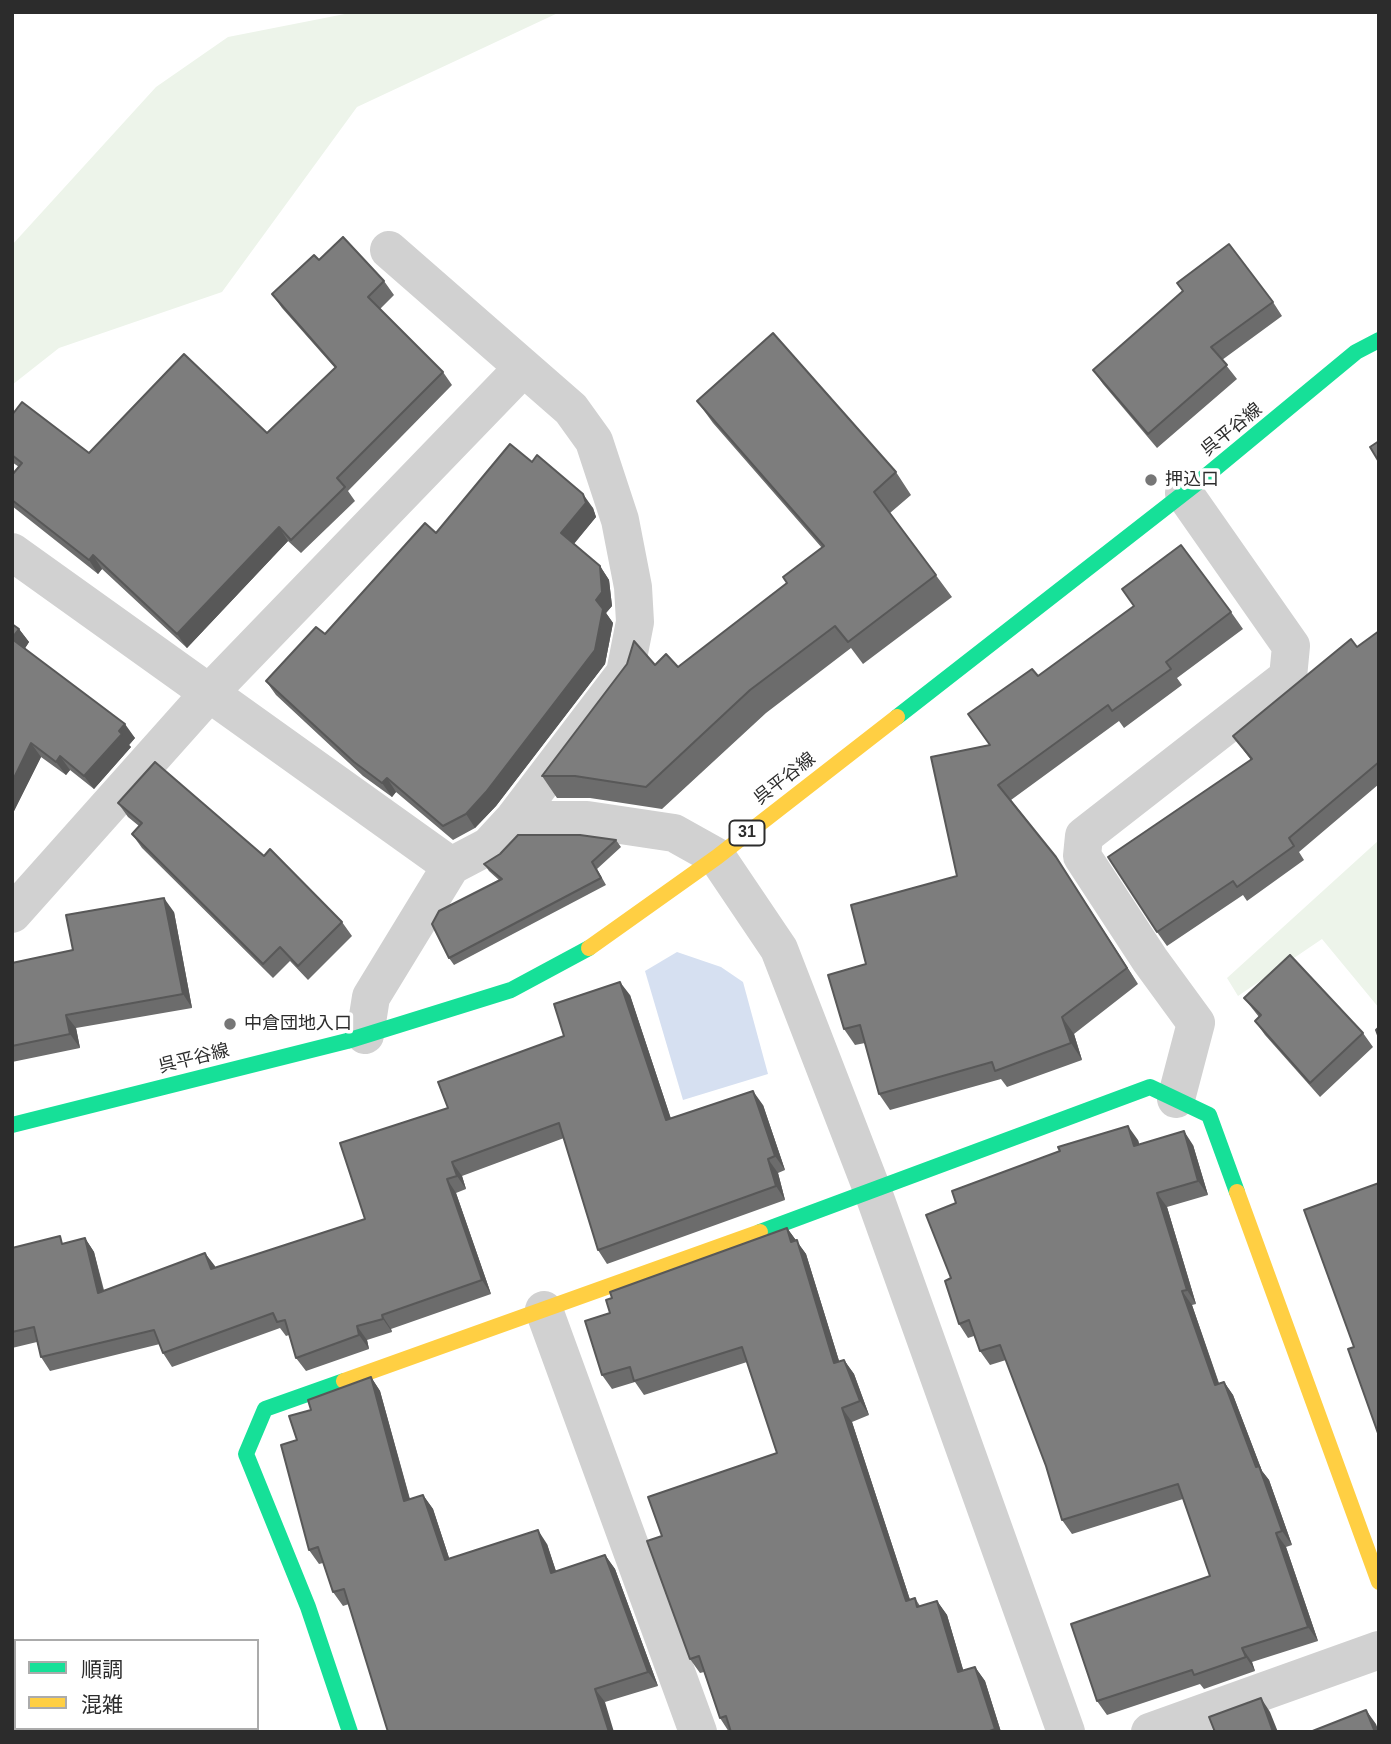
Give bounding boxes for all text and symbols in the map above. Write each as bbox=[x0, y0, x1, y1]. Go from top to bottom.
street label: 呉平谷線 bbox=[1197, 399, 1267, 461]
place label: 押込口 bbox=[1165, 469, 1219, 491]
marker: 押込口 bbox=[1143, 472, 1159, 488]
street label: 呉平谷線 bbox=[750, 748, 820, 810]
road number: 31 bbox=[730, 820, 764, 846]
place label: 中倉団地入口 bbox=[244, 1013, 352, 1035]
marker: 中倉団地入口 bbox=[222, 1016, 238, 1032]
street label: 呉平谷線 bbox=[156, 1040, 232, 1078]
legend bbox=[14, 1639, 259, 1730]
text: 順調 bbox=[81, 1658, 123, 1681]
text: 混雑 bbox=[81, 1693, 123, 1716]

